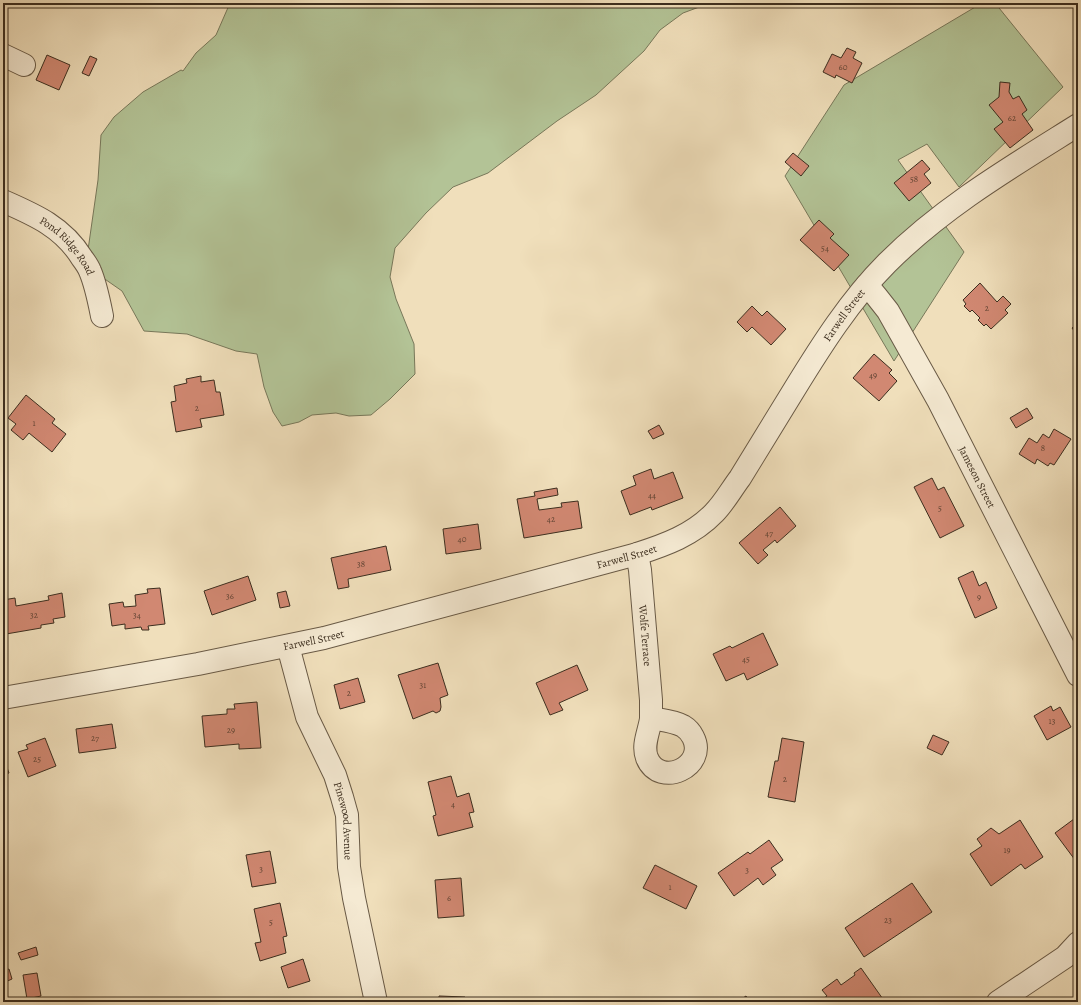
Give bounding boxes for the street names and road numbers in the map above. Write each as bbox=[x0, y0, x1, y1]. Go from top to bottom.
street label: Pond Ridge Road bbox=[37, 213, 98, 277]
street label: Farwell Street bbox=[820, 285, 868, 344]
street label: Jameson Street bbox=[955, 443, 999, 511]
street label: Farwell Street bbox=[595, 540, 659, 572]
street label: Wolfe Terrace bbox=[635, 603, 656, 667]
street label: Farwell Street bbox=[282, 625, 346, 654]
street label: Pinewood Avenue bbox=[330, 780, 356, 860]

